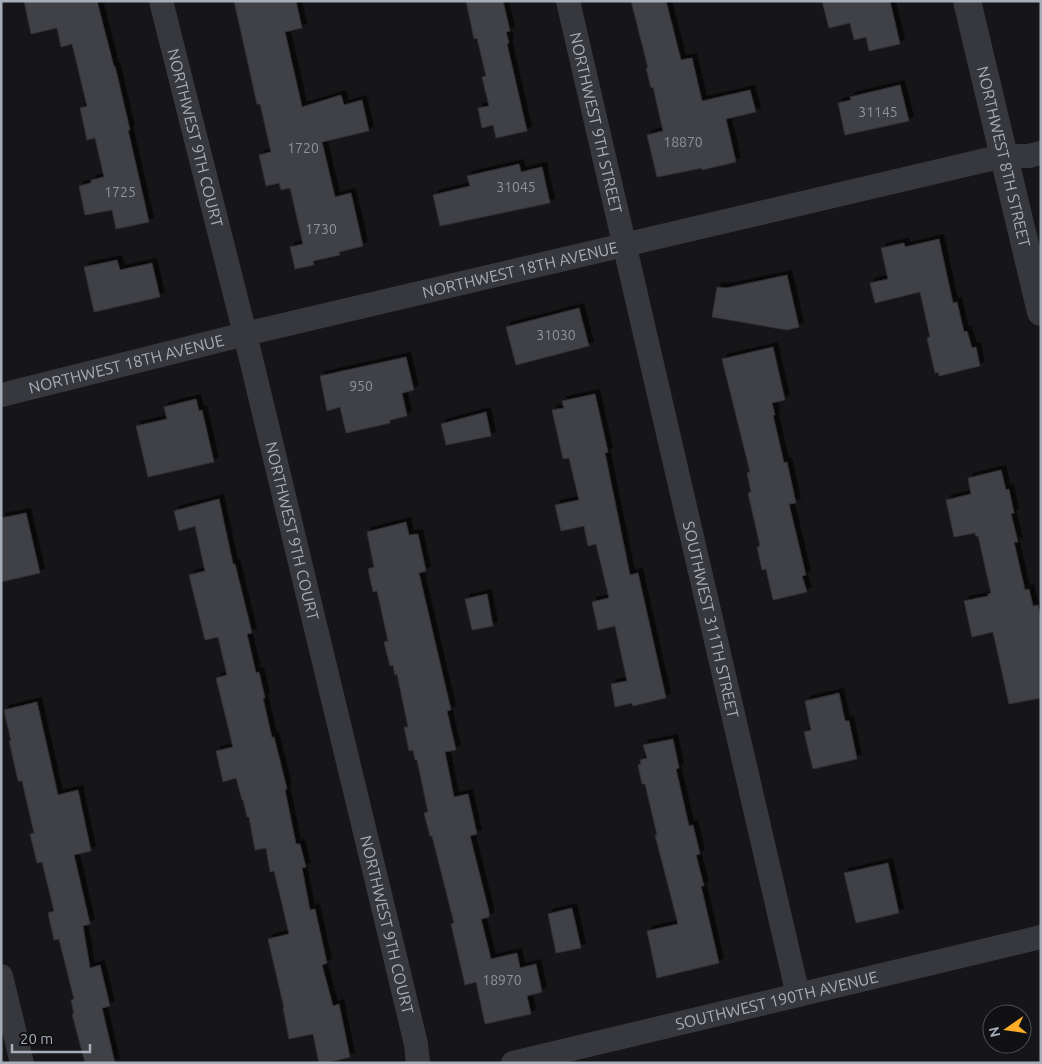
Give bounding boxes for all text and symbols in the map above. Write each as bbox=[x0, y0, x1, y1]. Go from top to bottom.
street label: NORTHWEST 9TH STREET bbox=[567, 30, 626, 215]
street label: NORTHWEST 9TH COURT bbox=[164, 47, 227, 229]
street label: NORTHWEST 8TH STREET bbox=[974, 64, 1034, 249]
house number: 31145 bbox=[858, 104, 898, 120]
house number: 18870 bbox=[663, 134, 703, 150]
house number: 1720 bbox=[287, 140, 319, 156]
house number: 31045 bbox=[496, 179, 536, 195]
house number: 1725 bbox=[104, 184, 136, 200]
house number: 1730 bbox=[305, 221, 337, 237]
street label: NORTHWEST 18TH AVENUE bbox=[420, 238, 620, 301]
house number: 31030 bbox=[536, 327, 576, 343]
street label: NORTHWEST 18TH AVENUE bbox=[27, 331, 226, 397]
house number: 950 bbox=[349, 378, 373, 394]
street label: NORTHWEST 9TH COURT bbox=[262, 440, 323, 622]
street label: SOUTHWEST 311TH STREET bbox=[680, 519, 743, 720]
street label: NORTHWEST 9TH COURT bbox=[357, 833, 417, 1016]
street label: SOUTHWEST 190TH AVENUE bbox=[674, 967, 880, 1033]
house number: 18970 bbox=[482, 972, 522, 988]
north arrow bbox=[982, 1004, 1032, 1054]
scale bar bbox=[12, 1022, 90, 1054]
text: N bbox=[985, 1025, 1003, 1039]
text: 20 m bbox=[20, 1030, 53, 1047]

